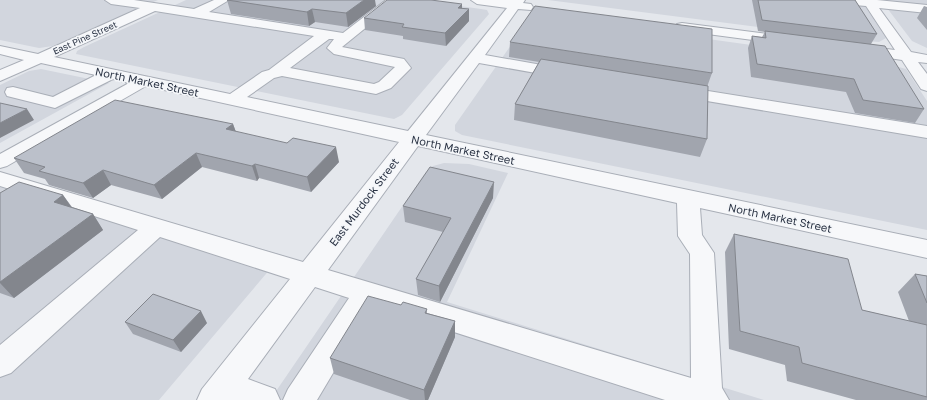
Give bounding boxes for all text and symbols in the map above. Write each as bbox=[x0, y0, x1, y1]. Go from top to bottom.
street label: East Pine Street bbox=[51, 18, 119, 57]
street label: North Market Street bbox=[94, 64, 200, 99]
street label: North Market Street bbox=[410, 132, 516, 167]
street label: East Murdock Street bbox=[326, 155, 401, 248]
street label: North Market Street bbox=[727, 200, 833, 235]

